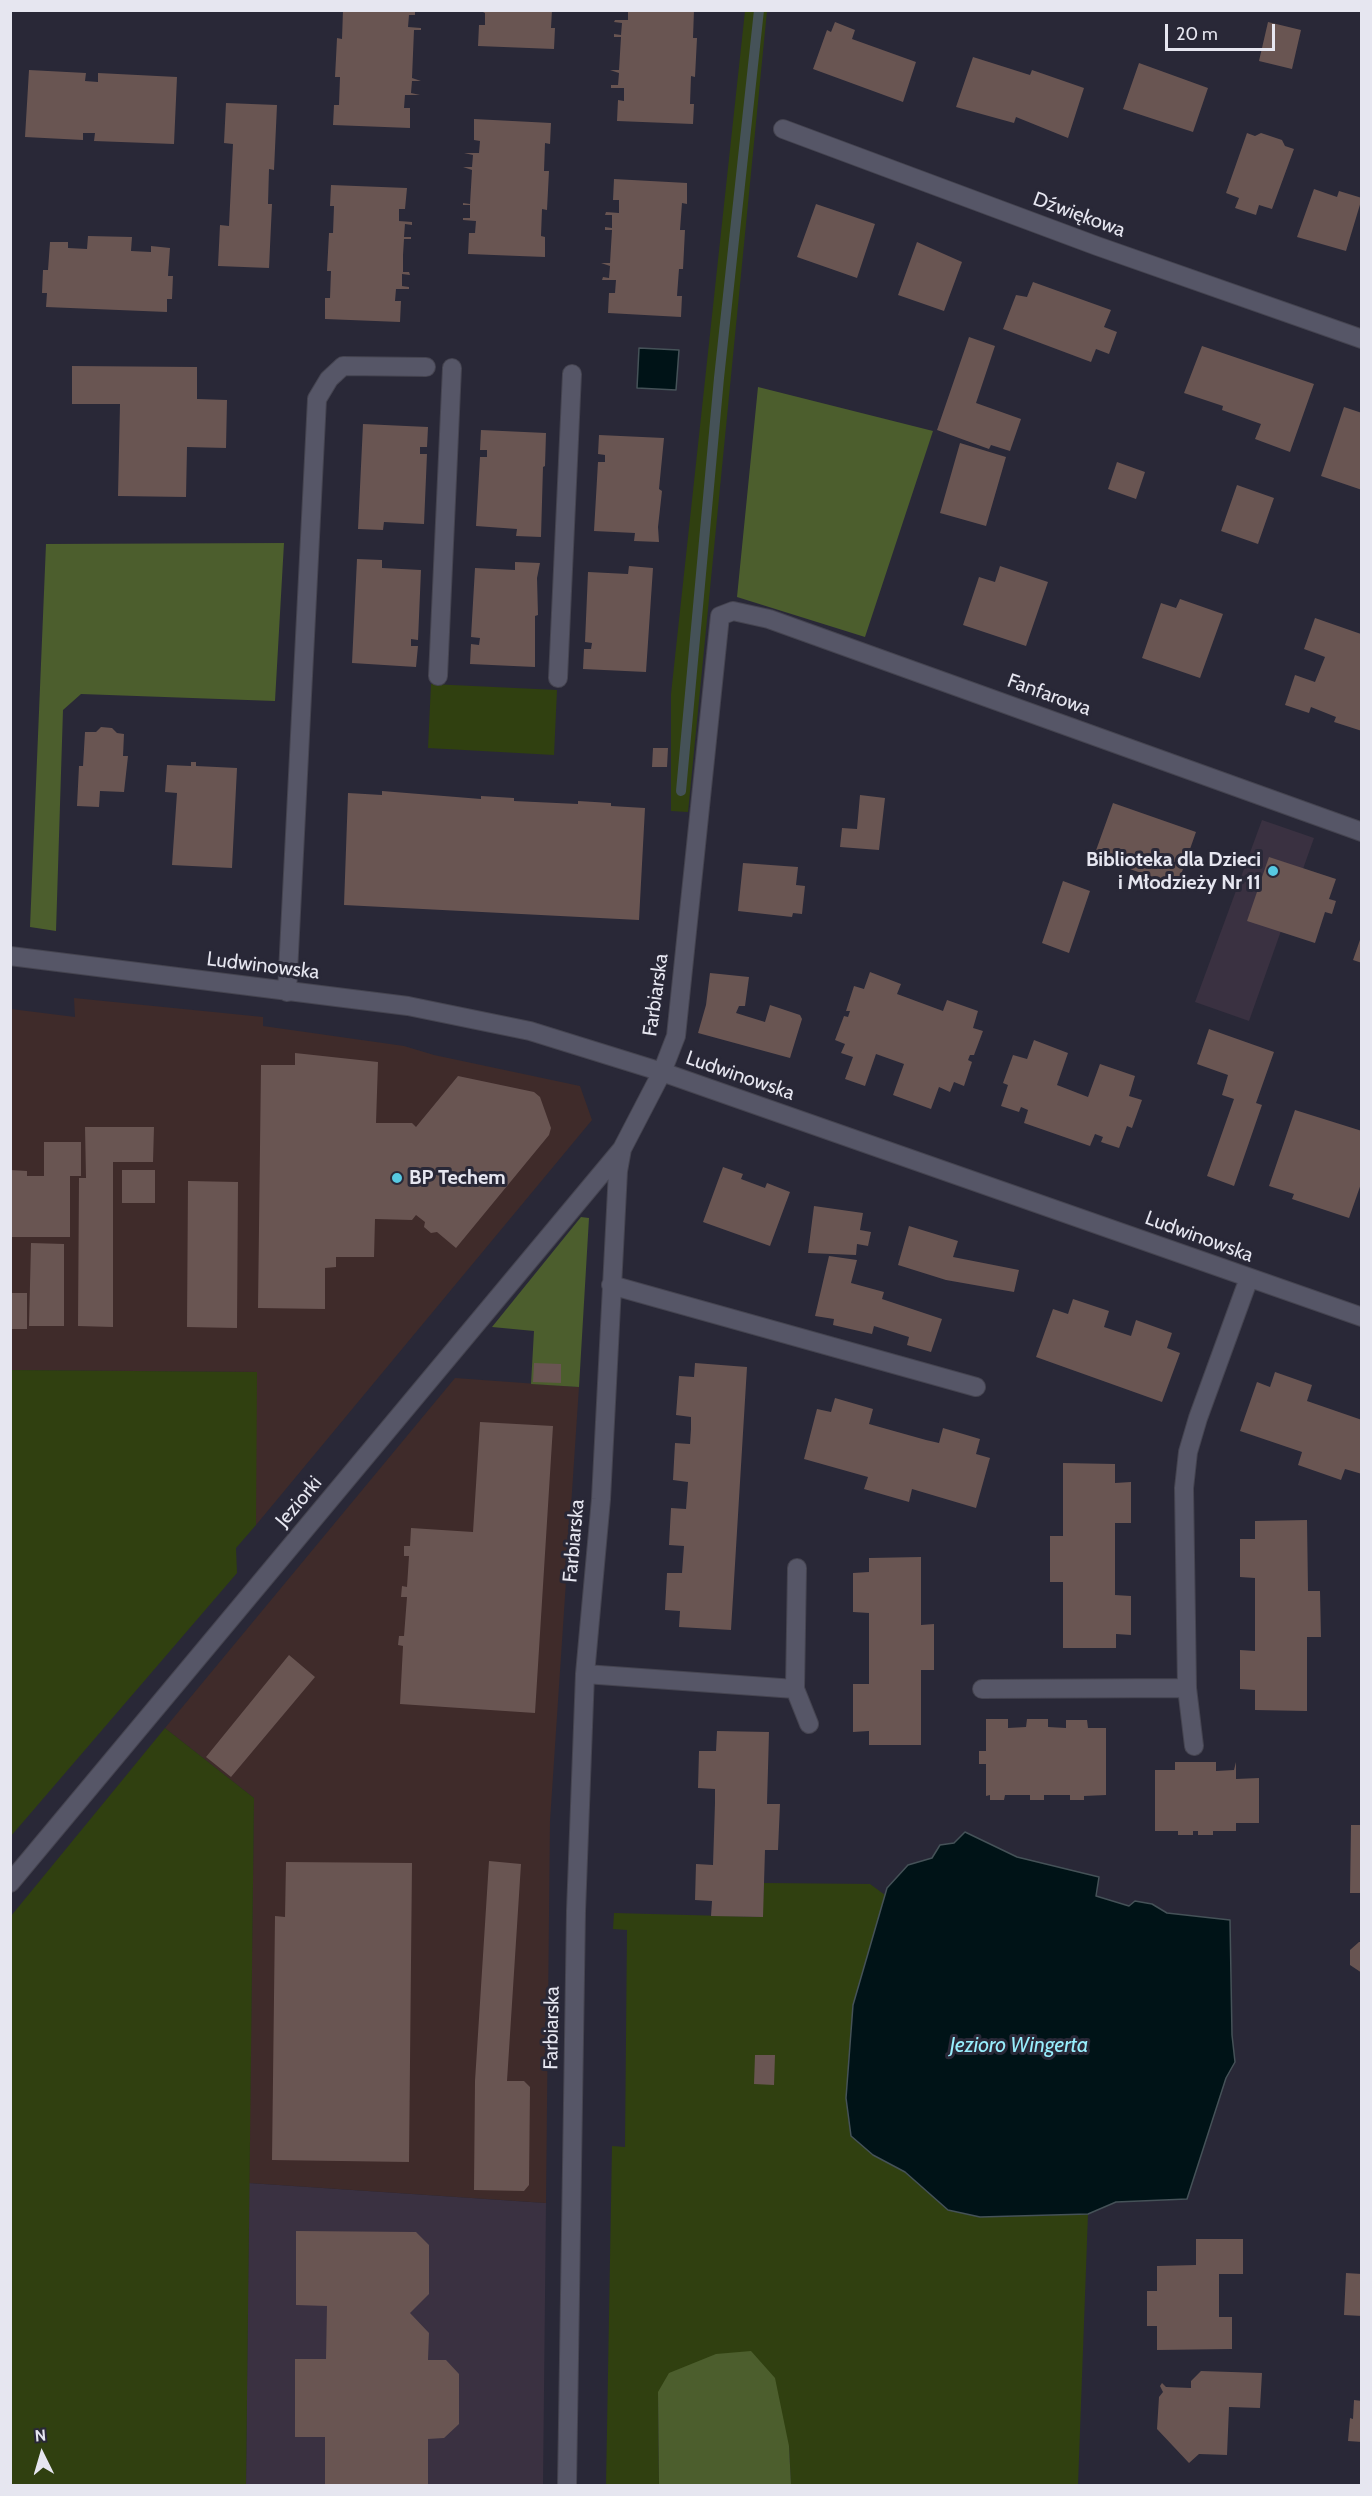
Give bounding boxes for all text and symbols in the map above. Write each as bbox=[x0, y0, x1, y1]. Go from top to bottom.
scale bar bbox=[1168, 12, 1278, 50]
text: 20 m bbox=[1176, 23, 1218, 45]
street label: Dźwiękowa bbox=[1030, 187, 1128, 243]
street label: Fanfarowa bbox=[1004, 669, 1094, 721]
place label: Biblioteka dla Dzieci i Młodzieży Nr 11 bbox=[1086, 848, 1261, 895]
marker: Biblioteka dla Dzieci i Młodzieży Nr 11 bbox=[1266, 864, 1280, 878]
street label: Ludwinowska bbox=[205, 947, 321, 985]
street label: Farbiarska bbox=[638, 952, 674, 1038]
street label: Ludwinowska bbox=[682, 1046, 798, 1106]
place label: BP Techem bbox=[409, 1166, 506, 1190]
marker: BP Techem bbox=[390, 1171, 404, 1185]
street label: Ludwinowska bbox=[1142, 1206, 1256, 1268]
street label: Jeziorki bbox=[271, 1472, 327, 1532]
street label: Farbiarska bbox=[558, 1498, 590, 1584]
street label: Farbiarska bbox=[539, 1986, 565, 2070]
water label: Jezioro Wingerta bbox=[950, 2033, 1088, 2059]
north arrow bbox=[12, 2424, 72, 2484]
text: N bbox=[34, 2426, 47, 2446]

